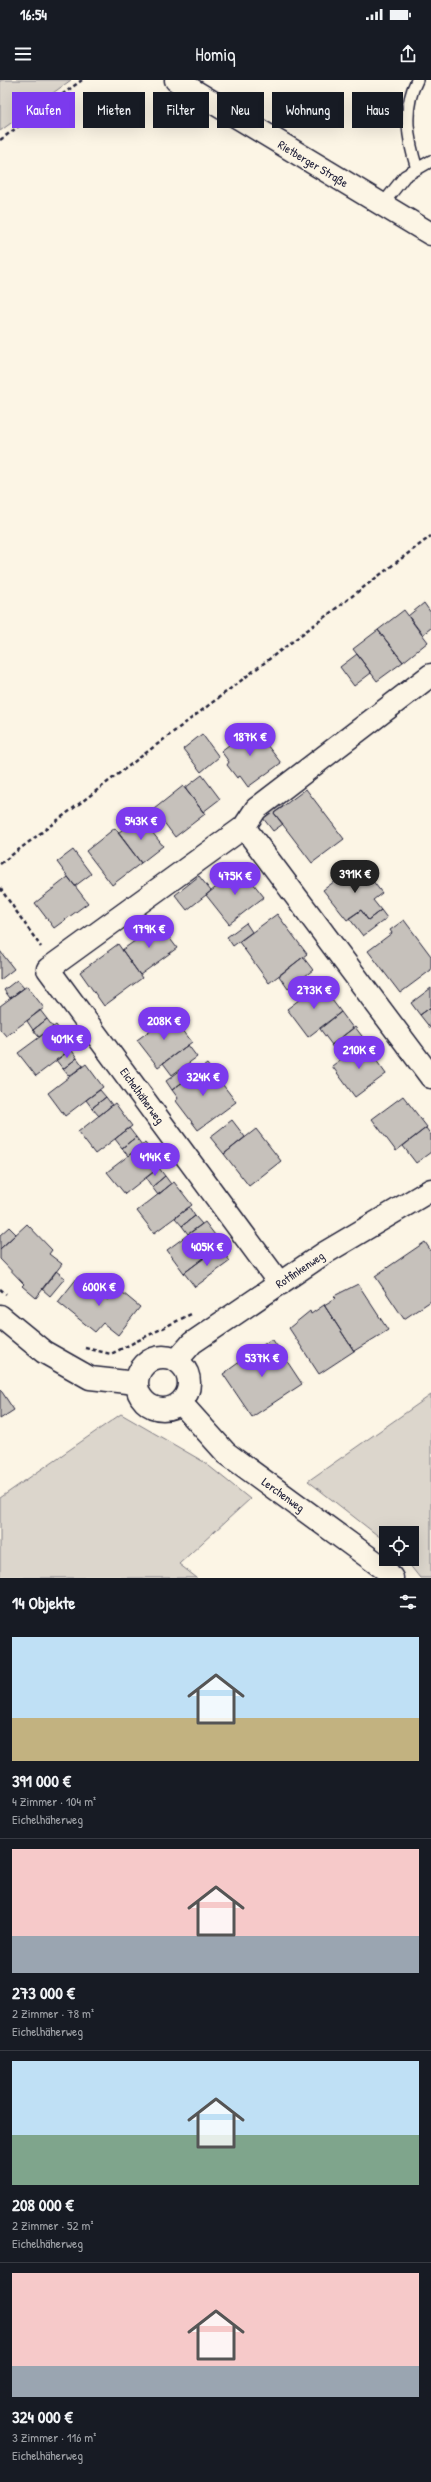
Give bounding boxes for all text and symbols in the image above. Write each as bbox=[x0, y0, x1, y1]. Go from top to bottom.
text: 16:54 bbox=[20, 4, 47, 25]
text: Homiq bbox=[195, 42, 236, 67]
icon: menu bbox=[12, 43, 34, 65]
icon: share bbox=[397, 43, 419, 65]
chip: Kaufen bbox=[12, 92, 75, 128]
chip: Mieten bbox=[83, 92, 145, 128]
chip: Filter bbox=[153, 92, 209, 128]
chip: Neu bbox=[217, 92, 264, 128]
chip: Wohnung bbox=[272, 92, 344, 128]
chip: Haus bbox=[352, 92, 403, 128]
street label: Rietberger Straße bbox=[275, 136, 352, 191]
pin: 187K € bbox=[217, 723, 283, 757]
text: 187K € bbox=[234, 727, 266, 745]
pin: 543K € bbox=[108, 807, 174, 841]
text: 543K € bbox=[125, 811, 157, 829]
pin: 391K € bbox=[322, 860, 388, 894]
pin: 475K € bbox=[202, 862, 268, 896]
text: 391K € bbox=[339, 864, 371, 882]
text: 475K € bbox=[219, 866, 251, 884]
pin: 179K € bbox=[116, 915, 182, 949]
text: 179K € bbox=[133, 919, 165, 937]
pin: 273K € bbox=[281, 976, 347, 1010]
text: 273K € bbox=[297, 980, 331, 998]
pin: 208K € bbox=[131, 1007, 197, 1041]
text: 208K € bbox=[147, 1011, 181, 1029]
pin: 401K € bbox=[34, 1025, 100, 1059]
text: 401K € bbox=[51, 1029, 83, 1047]
pin: 210K € bbox=[326, 1036, 392, 1070]
text: 210K € bbox=[343, 1040, 375, 1058]
pin: 324K € bbox=[170, 1063, 236, 1097]
street label: Eichelhäherweg bbox=[116, 1064, 169, 1127]
text: 324K € bbox=[187, 1067, 219, 1085]
pin: 414K € bbox=[122, 1143, 188, 1177]
text: 414K € bbox=[140, 1147, 170, 1165]
pin: 405K € bbox=[174, 1233, 240, 1267]
text: 405K € bbox=[191, 1237, 223, 1255]
street label: Rotfinkenweg bbox=[272, 1247, 327, 1292]
pin: 600K € bbox=[66, 1273, 132, 1307]
text: 600K € bbox=[83, 1277, 115, 1295]
pin: 537K € bbox=[229, 1344, 295, 1378]
text: 537K € bbox=[245, 1348, 279, 1366]
street label: Lerchenweg bbox=[258, 1473, 308, 1516]
map controls bbox=[379, 1526, 419, 1566]
button: locate bbox=[379, 1526, 419, 1566]
text: 14 Objekte bbox=[12, 1591, 75, 1614]
icon: filters bbox=[397, 1591, 419, 1613]
icon: home bbox=[180, 1663, 252, 1735]
text: 391 000 € bbox=[12, 1769, 71, 1792]
text: 4 Zimmer · 104 m² bbox=[12, 1792, 96, 1810]
text: Eichelhäherweg bbox=[12, 1810, 83, 1828]
icon: home bbox=[180, 1875, 252, 1947]
text: 273 000 € bbox=[12, 1981, 75, 2004]
text: 2 Zimmer · 78 m² bbox=[12, 2004, 94, 2022]
text: Eichelhäherweg bbox=[12, 2022, 83, 2040]
icon: home bbox=[180, 2087, 252, 2159]
text: 208 000 € bbox=[12, 2193, 74, 2216]
text: 2 Zimmer · 52 m² bbox=[12, 2216, 93, 2234]
text: Eichelhäherweg bbox=[12, 2234, 83, 2252]
icon: home bbox=[180, 2299, 252, 2371]
text: 324 000 € bbox=[12, 2405, 73, 2428]
text: 3 Zimmer · 116 m² bbox=[12, 2428, 96, 2446]
text: Eichelhäherweg bbox=[12, 2446, 83, 2464]

